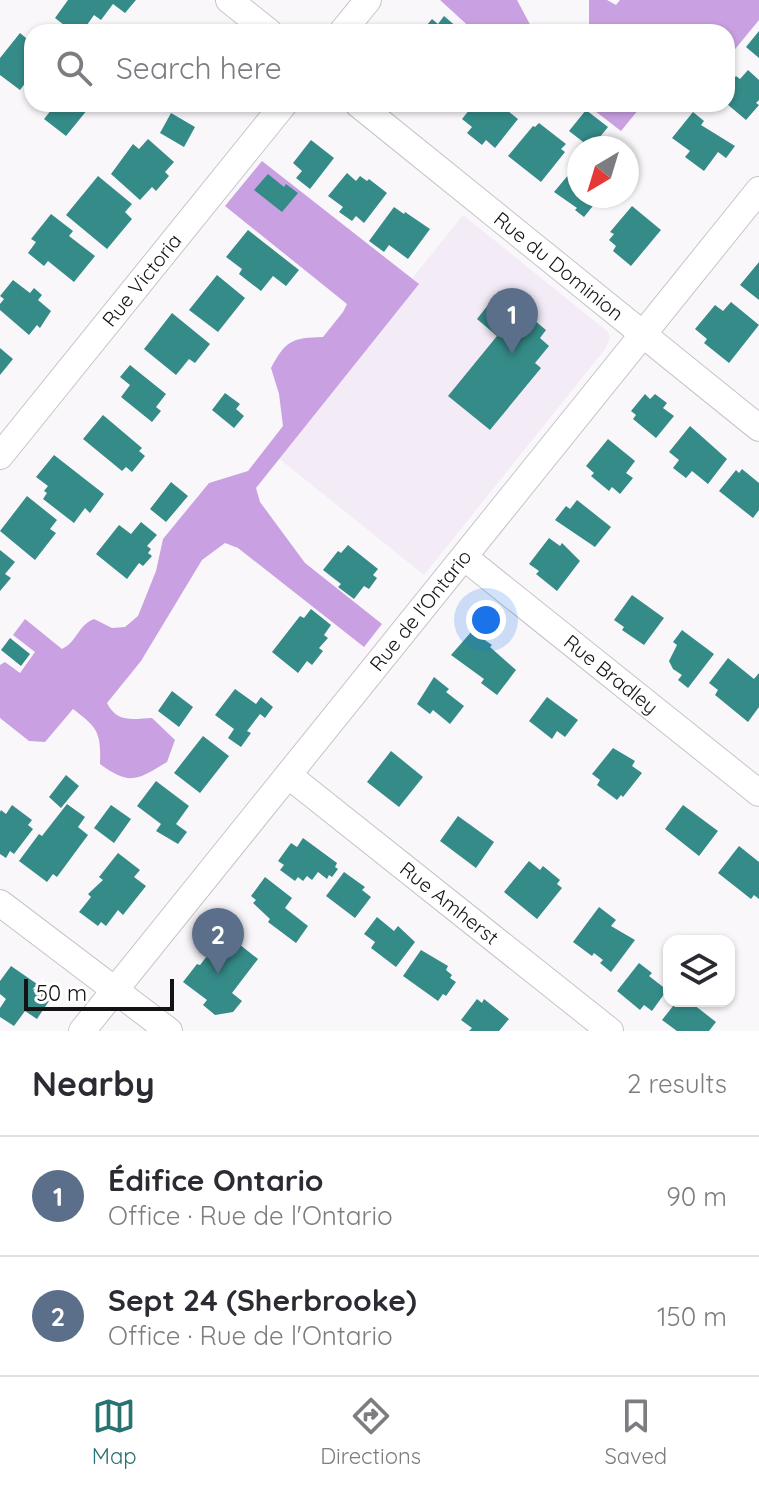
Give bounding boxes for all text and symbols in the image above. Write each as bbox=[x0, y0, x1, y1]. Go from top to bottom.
search box bbox=[24, 24, 735, 112]
icon: search bbox=[52, 46, 96, 90]
text: Search here bbox=[116, 49, 282, 87]
north arrow bbox=[567, 136, 639, 208]
street label: Rue du Dominion bbox=[489, 206, 629, 326]
street label: Rue Victoria bbox=[97, 228, 186, 331]
pin: 1 bbox=[486, 288, 538, 354]
street label: Rue de l'Ontario bbox=[364, 544, 477, 676]
your location bbox=[466, 600, 506, 640]
street label: Rue Bradley bbox=[559, 629, 663, 719]
street label: Rue Amherst bbox=[395, 856, 504, 950]
pin: 2 bbox=[192, 908, 244, 974]
map controls bbox=[663, 935, 735, 1007]
button: layers bbox=[663, 935, 735, 1007]
scale bar bbox=[24, 975, 174, 1011]
text: 50 m bbox=[36, 979, 87, 1007]
text: Nearby bbox=[32, 1062, 155, 1105]
text: 2 results bbox=[627, 1067, 727, 1100]
text: Édifice Ontario bbox=[108, 1161, 324, 1199]
text: 1 bbox=[53, 1180, 63, 1213]
text: 90 m bbox=[666, 1180, 727, 1213]
text: Office · Rue de l'Ontario bbox=[108, 1199, 393, 1232]
text: Sept 24 (Sherbrooke) bbox=[108, 1281, 417, 1319]
text: 2 bbox=[51, 1300, 65, 1333]
text: 150 m bbox=[657, 1300, 727, 1333]
text: Office · Rue de l'Ontario bbox=[108, 1319, 393, 1352]
tab: Map bbox=[92, 1394, 137, 1470]
tab: Directions bbox=[320, 1394, 421, 1470]
tab: Saved bbox=[604, 1394, 667, 1470]

